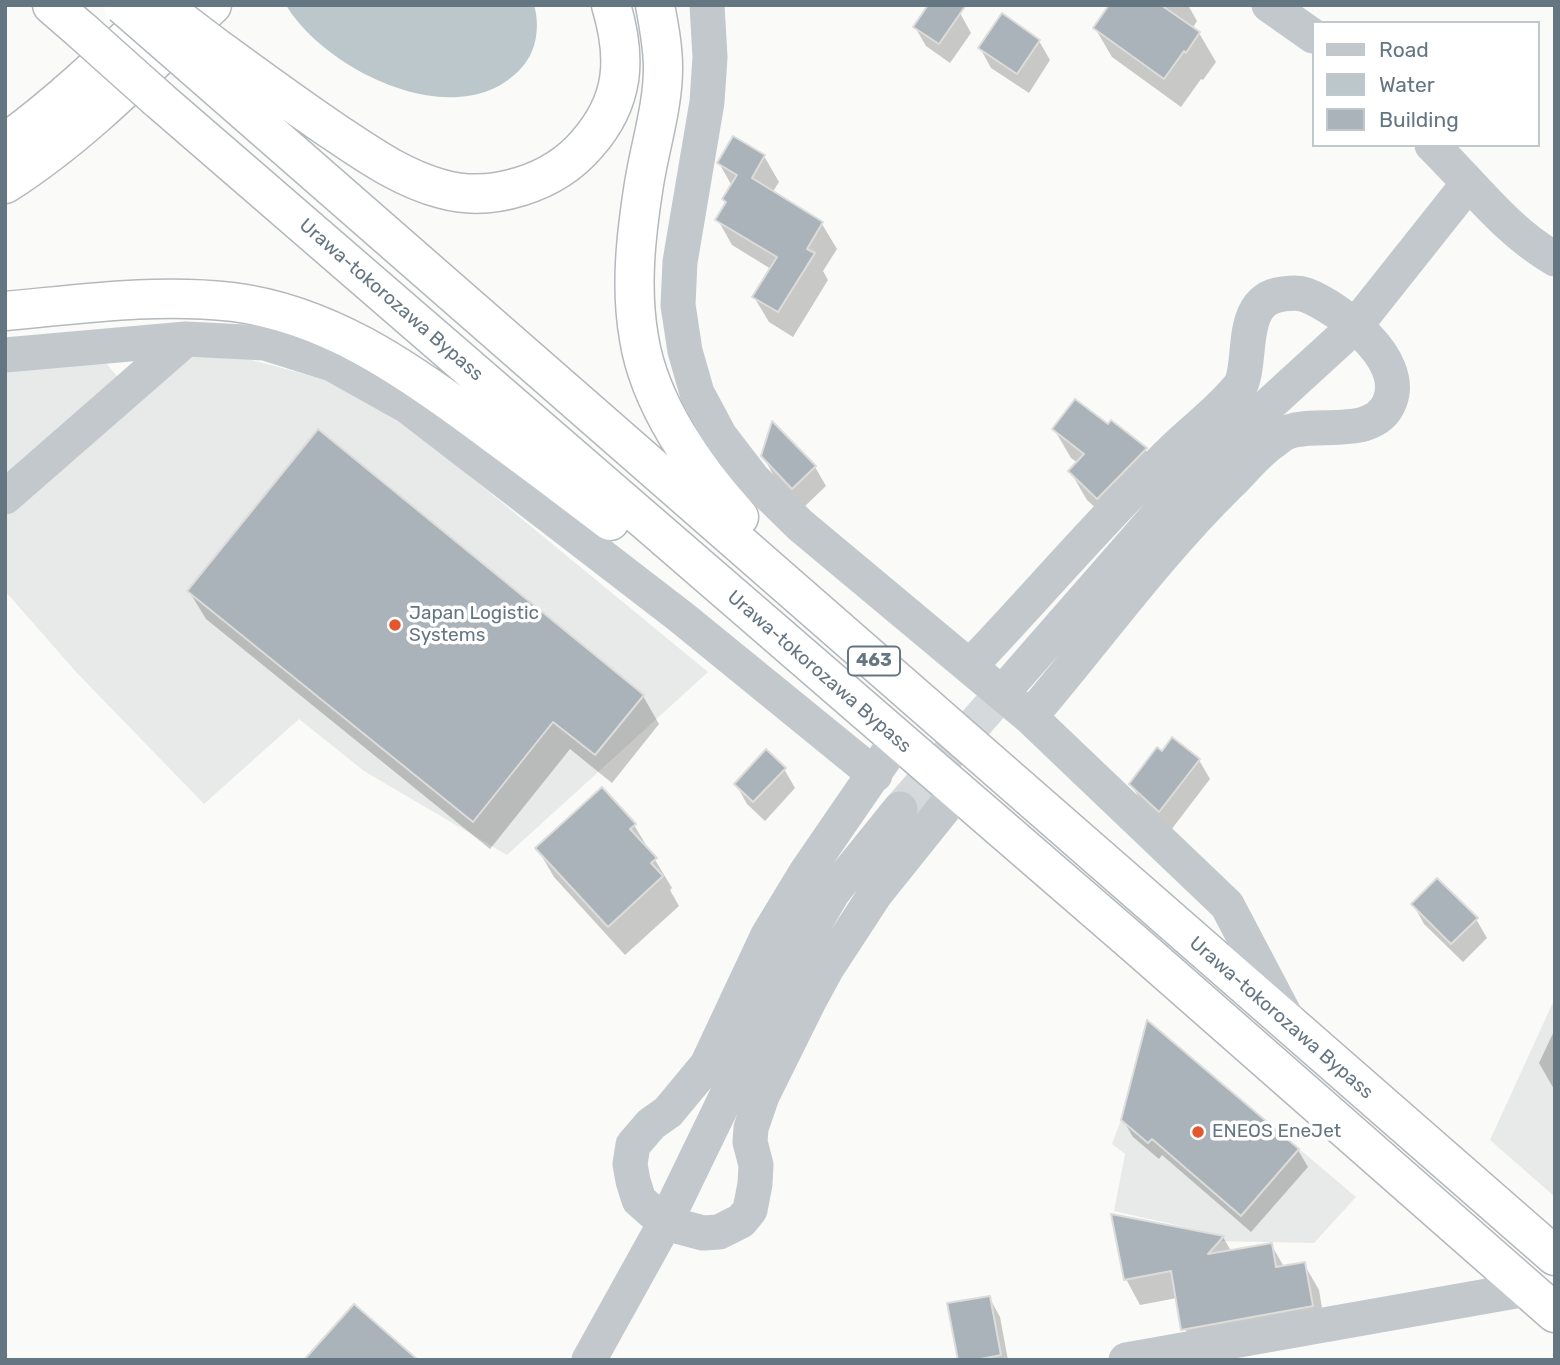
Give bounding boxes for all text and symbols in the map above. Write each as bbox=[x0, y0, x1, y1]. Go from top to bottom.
legend bbox=[1312, 21, 1539, 147]
text: Road bbox=[1379, 37, 1429, 62]
text: Water bbox=[1379, 72, 1435, 97]
text: Building bbox=[1379, 107, 1459, 132]
street label: Urawa-tokorozawa Bypass bbox=[294, 214, 488, 386]
street label: Urawa-tokorozawa Bypass bbox=[722, 586, 916, 758]
place label: Japan Logistic Systems bbox=[409, 603, 539, 647]
marker: Japan Logistic Systems bbox=[387, 617, 403, 633]
road number: 463 bbox=[848, 646, 900, 676]
street label: Urawa-tokorozawa Bypass bbox=[1184, 932, 1378, 1104]
place label: ENEOS EneJet bbox=[1212, 1121, 1341, 1143]
marker: ENEOS EneJet bbox=[1190, 1124, 1206, 1140]

